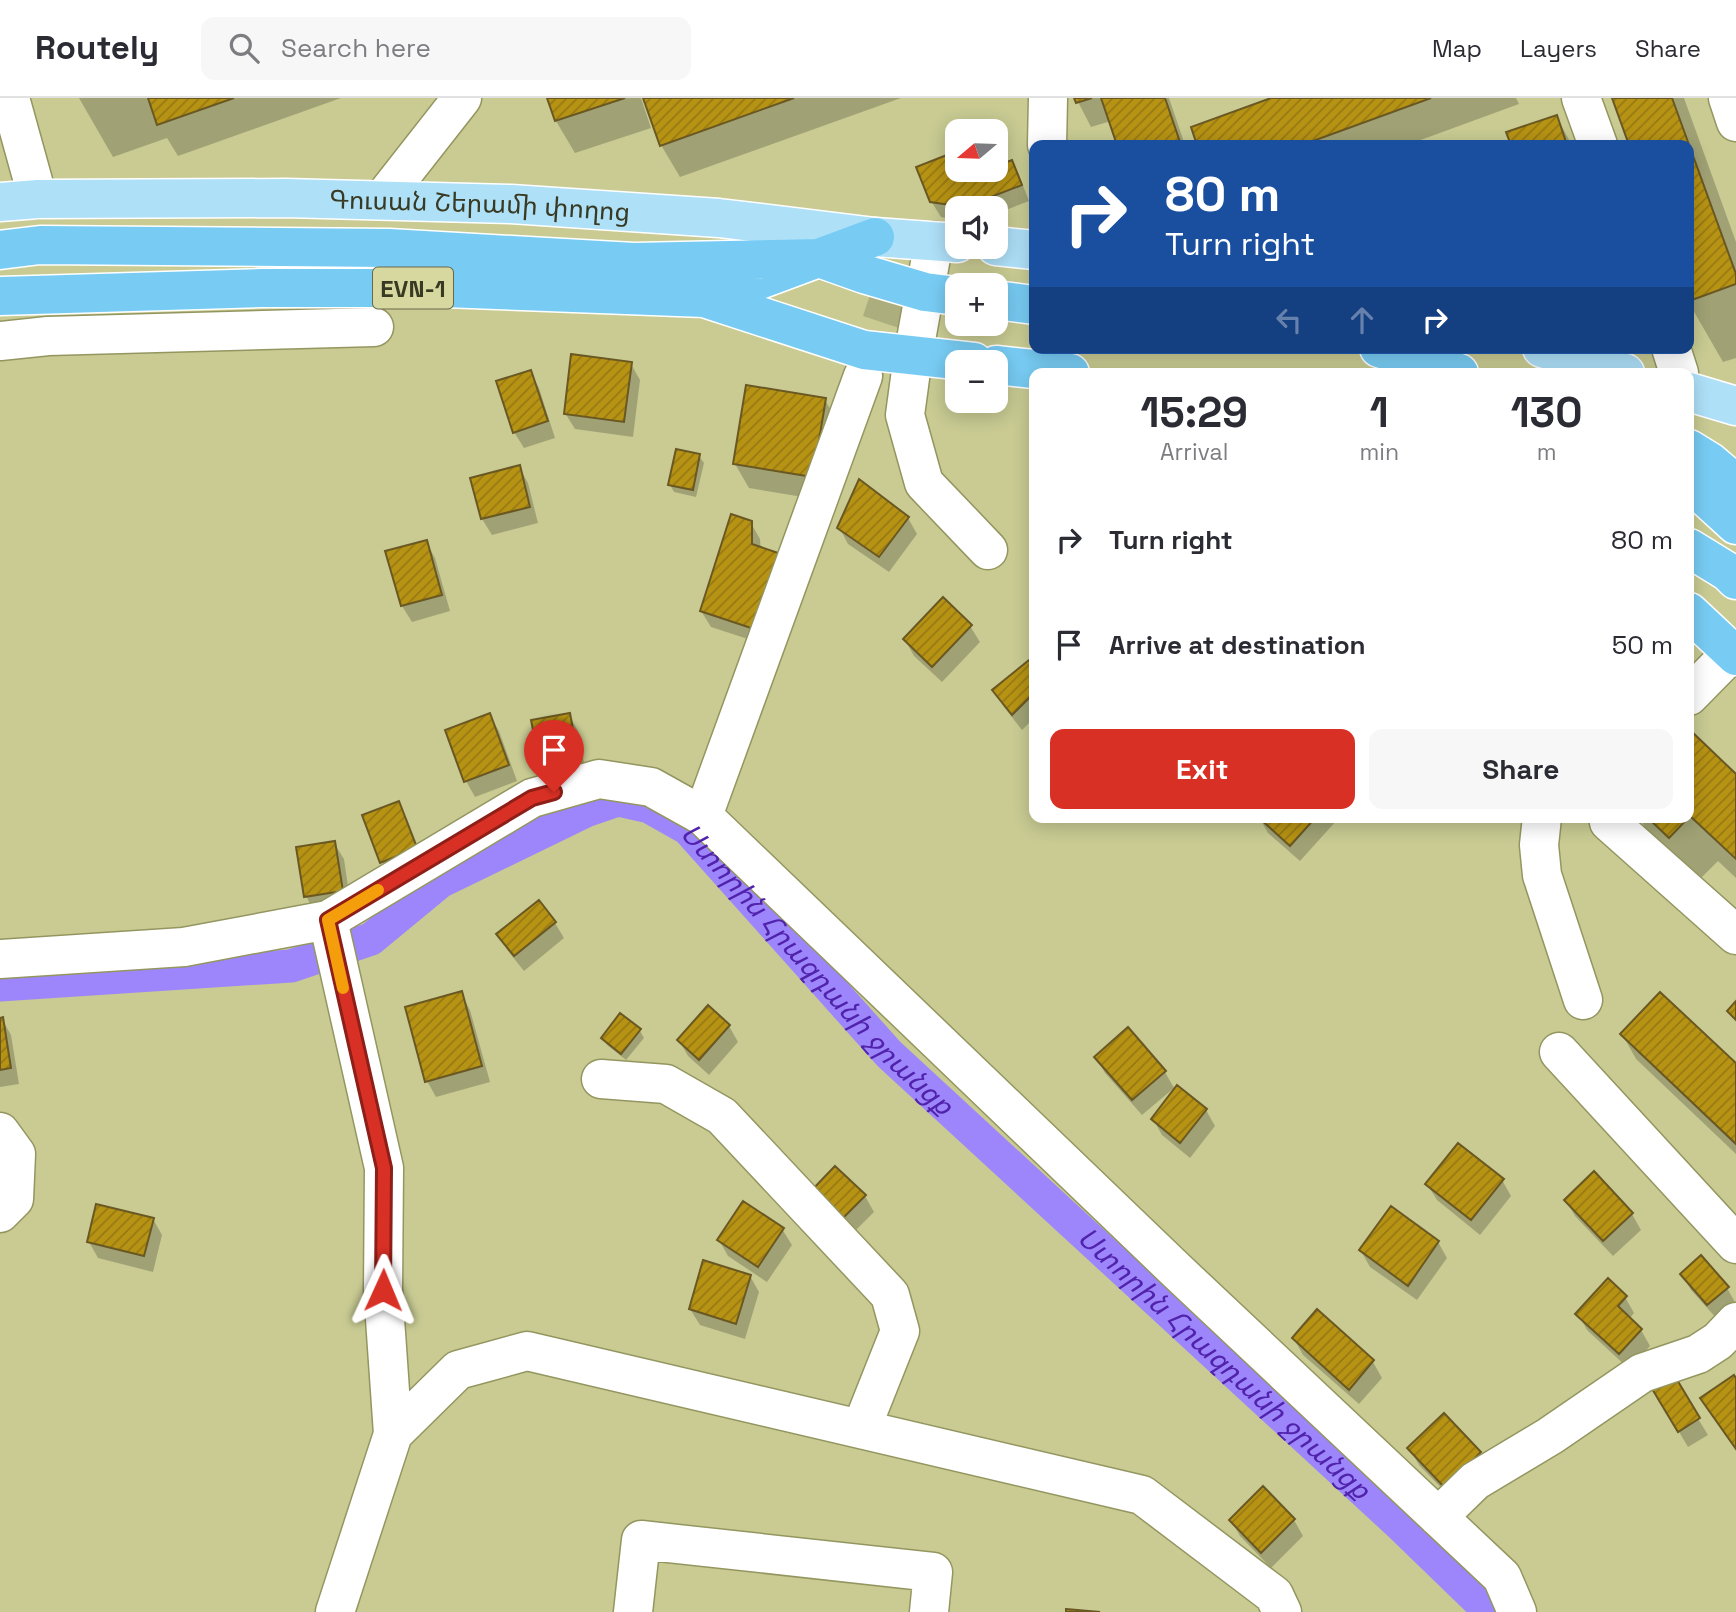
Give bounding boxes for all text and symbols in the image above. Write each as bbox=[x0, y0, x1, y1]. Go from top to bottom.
search box bbox=[201, 17, 691, 80]
text: Routely bbox=[35, 27, 159, 69]
icon: search bbox=[225, 29, 263, 67]
text: Search here bbox=[281, 31, 431, 65]
text: Map bbox=[1432, 33, 1482, 64]
text: Layers bbox=[1520, 33, 1597, 64]
text: Share bbox=[1635, 33, 1701, 64]
north arrow bbox=[945, 119, 1008, 182]
map controls bbox=[945, 119, 1008, 413]
text: 80 m bbox=[1165, 163, 1280, 225]
icon: right bbox=[1050, 168, 1141, 259]
street label: Գուսան Շերամի փողոց bbox=[329, 182, 631, 229]
button: sound bbox=[945, 196, 1008, 259]
text: Turn right bbox=[1165, 224, 1315, 264]
road number: EVN-1 bbox=[373, 268, 453, 308]
button: + bbox=[945, 273, 1008, 336]
icon: left bbox=[1270, 301, 1308, 339]
icon: ahead bbox=[1343, 301, 1381, 339]
icon: right bbox=[1416, 301, 1454, 339]
button: − bbox=[945, 350, 1008, 413]
text: 15:29 bbox=[1141, 386, 1248, 439]
text: 1 bbox=[1370, 386, 1389, 439]
text: 130 bbox=[1511, 386, 1582, 439]
text: Arrival bbox=[1160, 437, 1228, 467]
text: min bbox=[1360, 437, 1399, 467]
text: m bbox=[1537, 437, 1556, 467]
icon: right bbox=[1050, 521, 1088, 559]
text: Turn right bbox=[1109, 523, 1233, 557]
text: 80 m bbox=[1611, 523, 1673, 557]
icon: arrive bbox=[1050, 626, 1088, 664]
text: Arrive at destination bbox=[1109, 628, 1366, 662]
text: 50 m bbox=[1612, 628, 1673, 662]
pin bbox=[524, 720, 584, 792]
button: Exit bbox=[1050, 729, 1355, 809]
button: Share bbox=[1369, 729, 1673, 809]
icon: arrive bbox=[535, 731, 573, 769]
water label: Ստորին Հրազդանի ջրանցք bbox=[673, 815, 962, 1124]
water label: Ստորին Հրազդանի ջրանցք bbox=[1070, 1219, 1379, 1508]
position arrow bbox=[346, 1253, 420, 1327]

